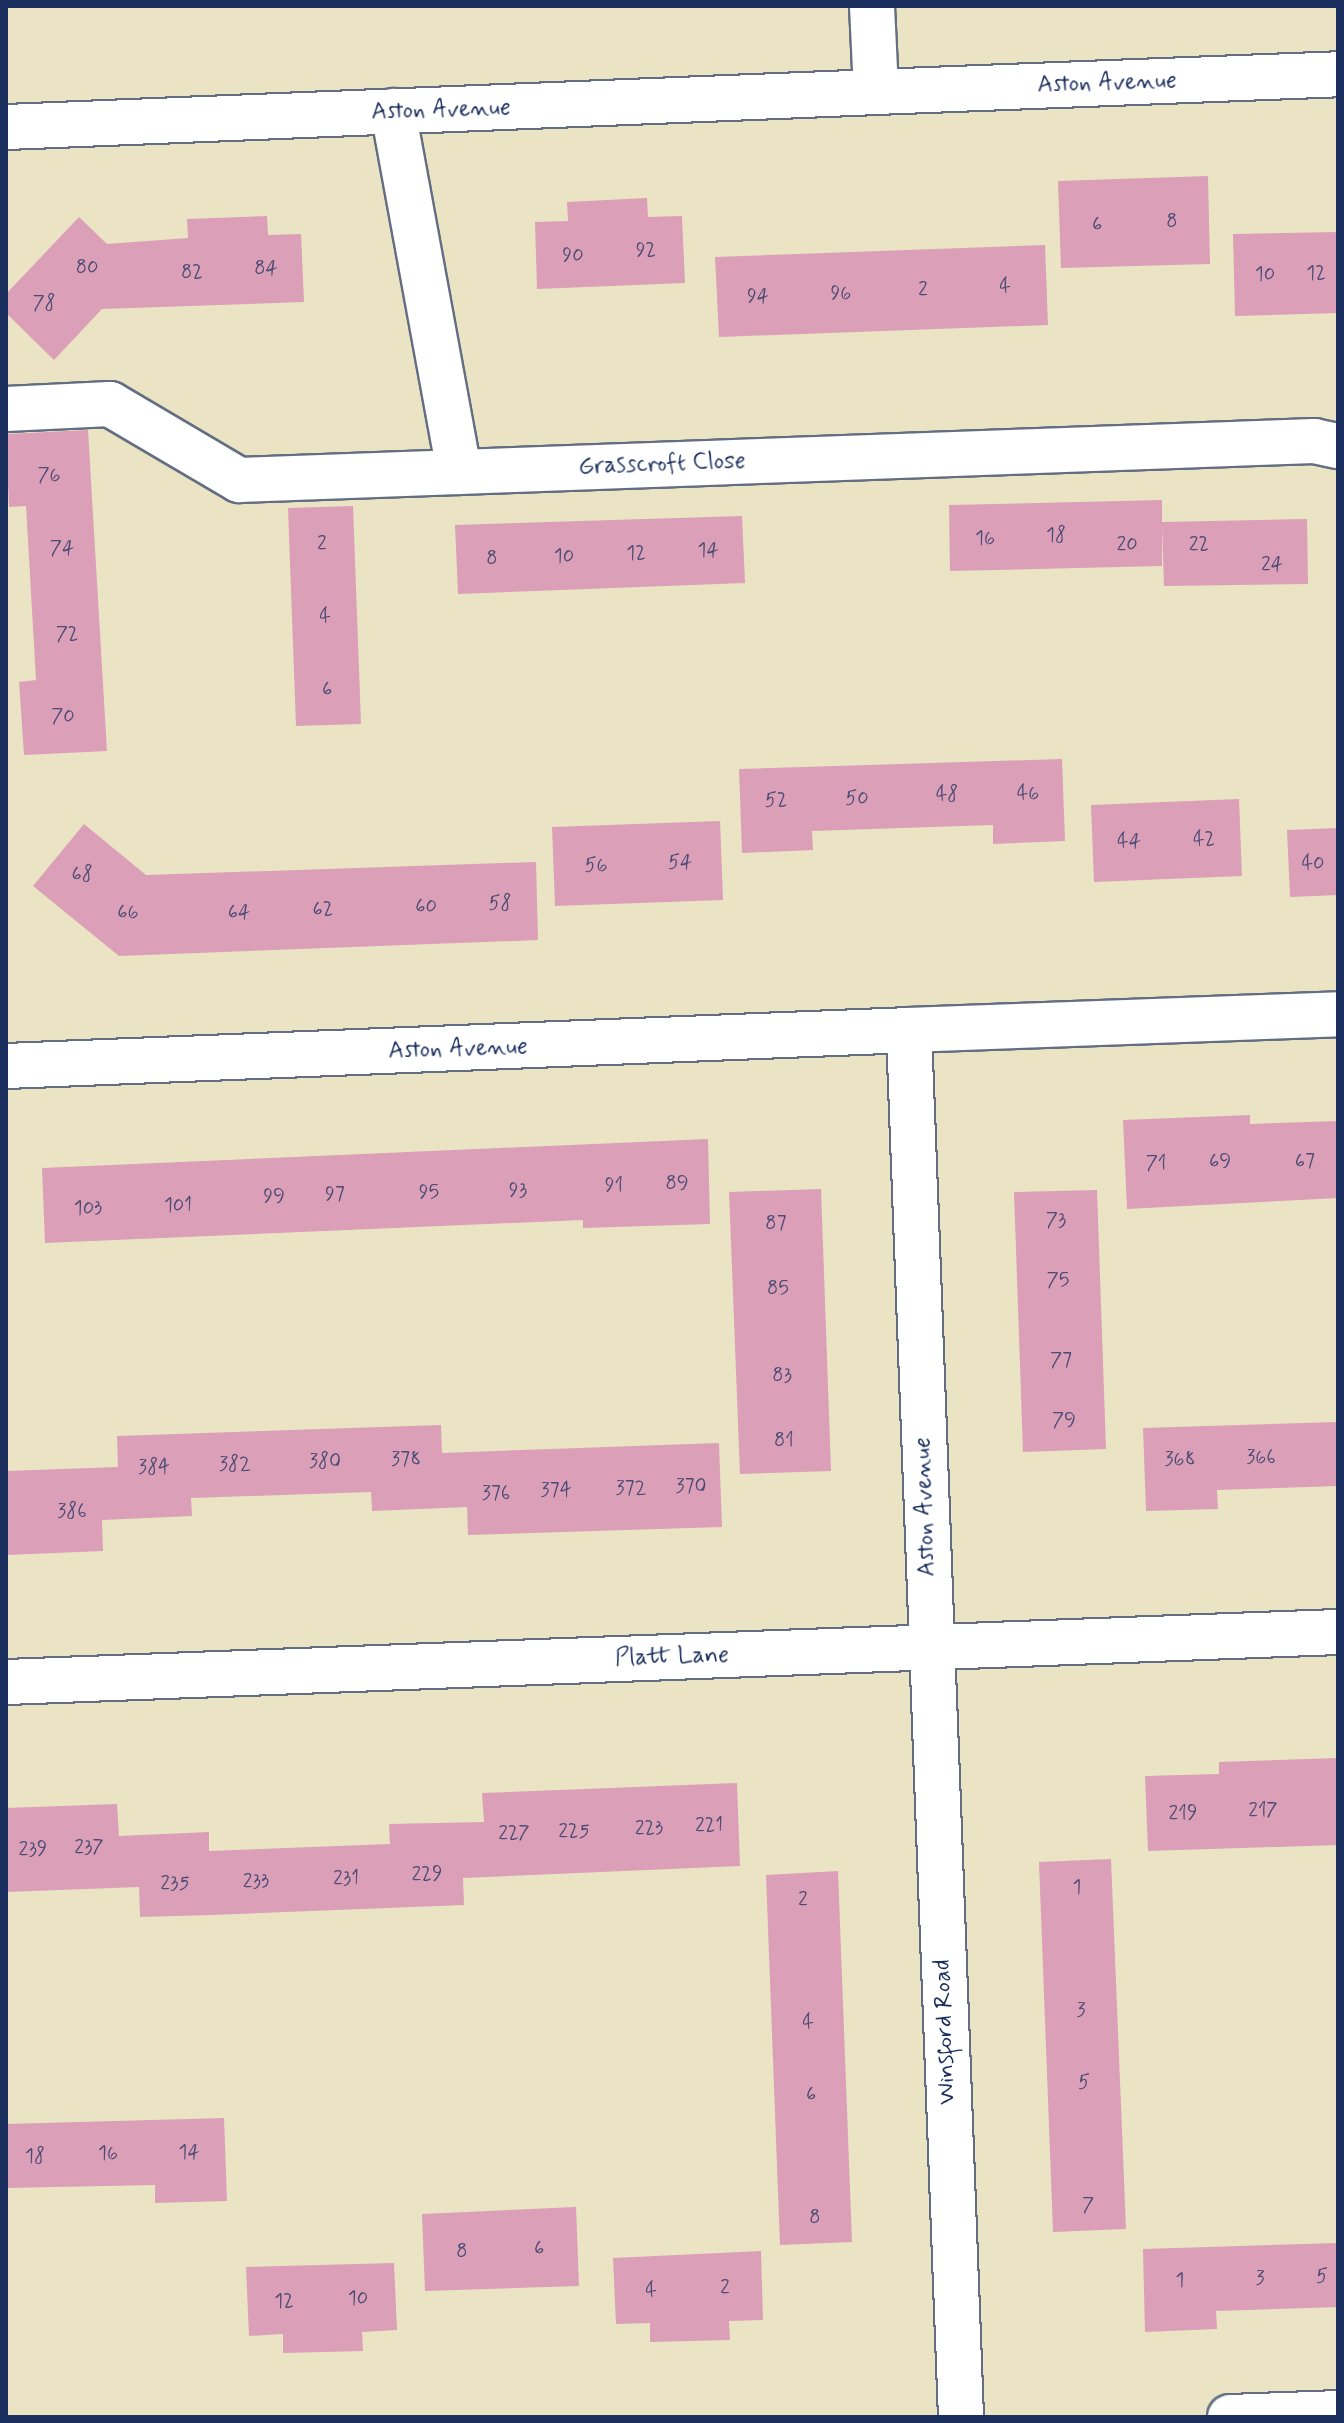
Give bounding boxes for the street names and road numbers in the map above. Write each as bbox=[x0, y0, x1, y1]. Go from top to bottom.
street label: Aston Avenue bbox=[1039, 66, 1175, 100]
street label: Aston Avenue bbox=[373, 93, 509, 127]
street label: Grasscroft Close bbox=[578, 447, 746, 481]
street label: Aston Avenue bbox=[390, 1032, 526, 1066]
street label: Aston Avenue bbox=[908, 1439, 942, 1575]
street label: Platt Lane bbox=[614, 1641, 730, 1673]
street label: Winsford Road bbox=[928, 1959, 962, 2105]

